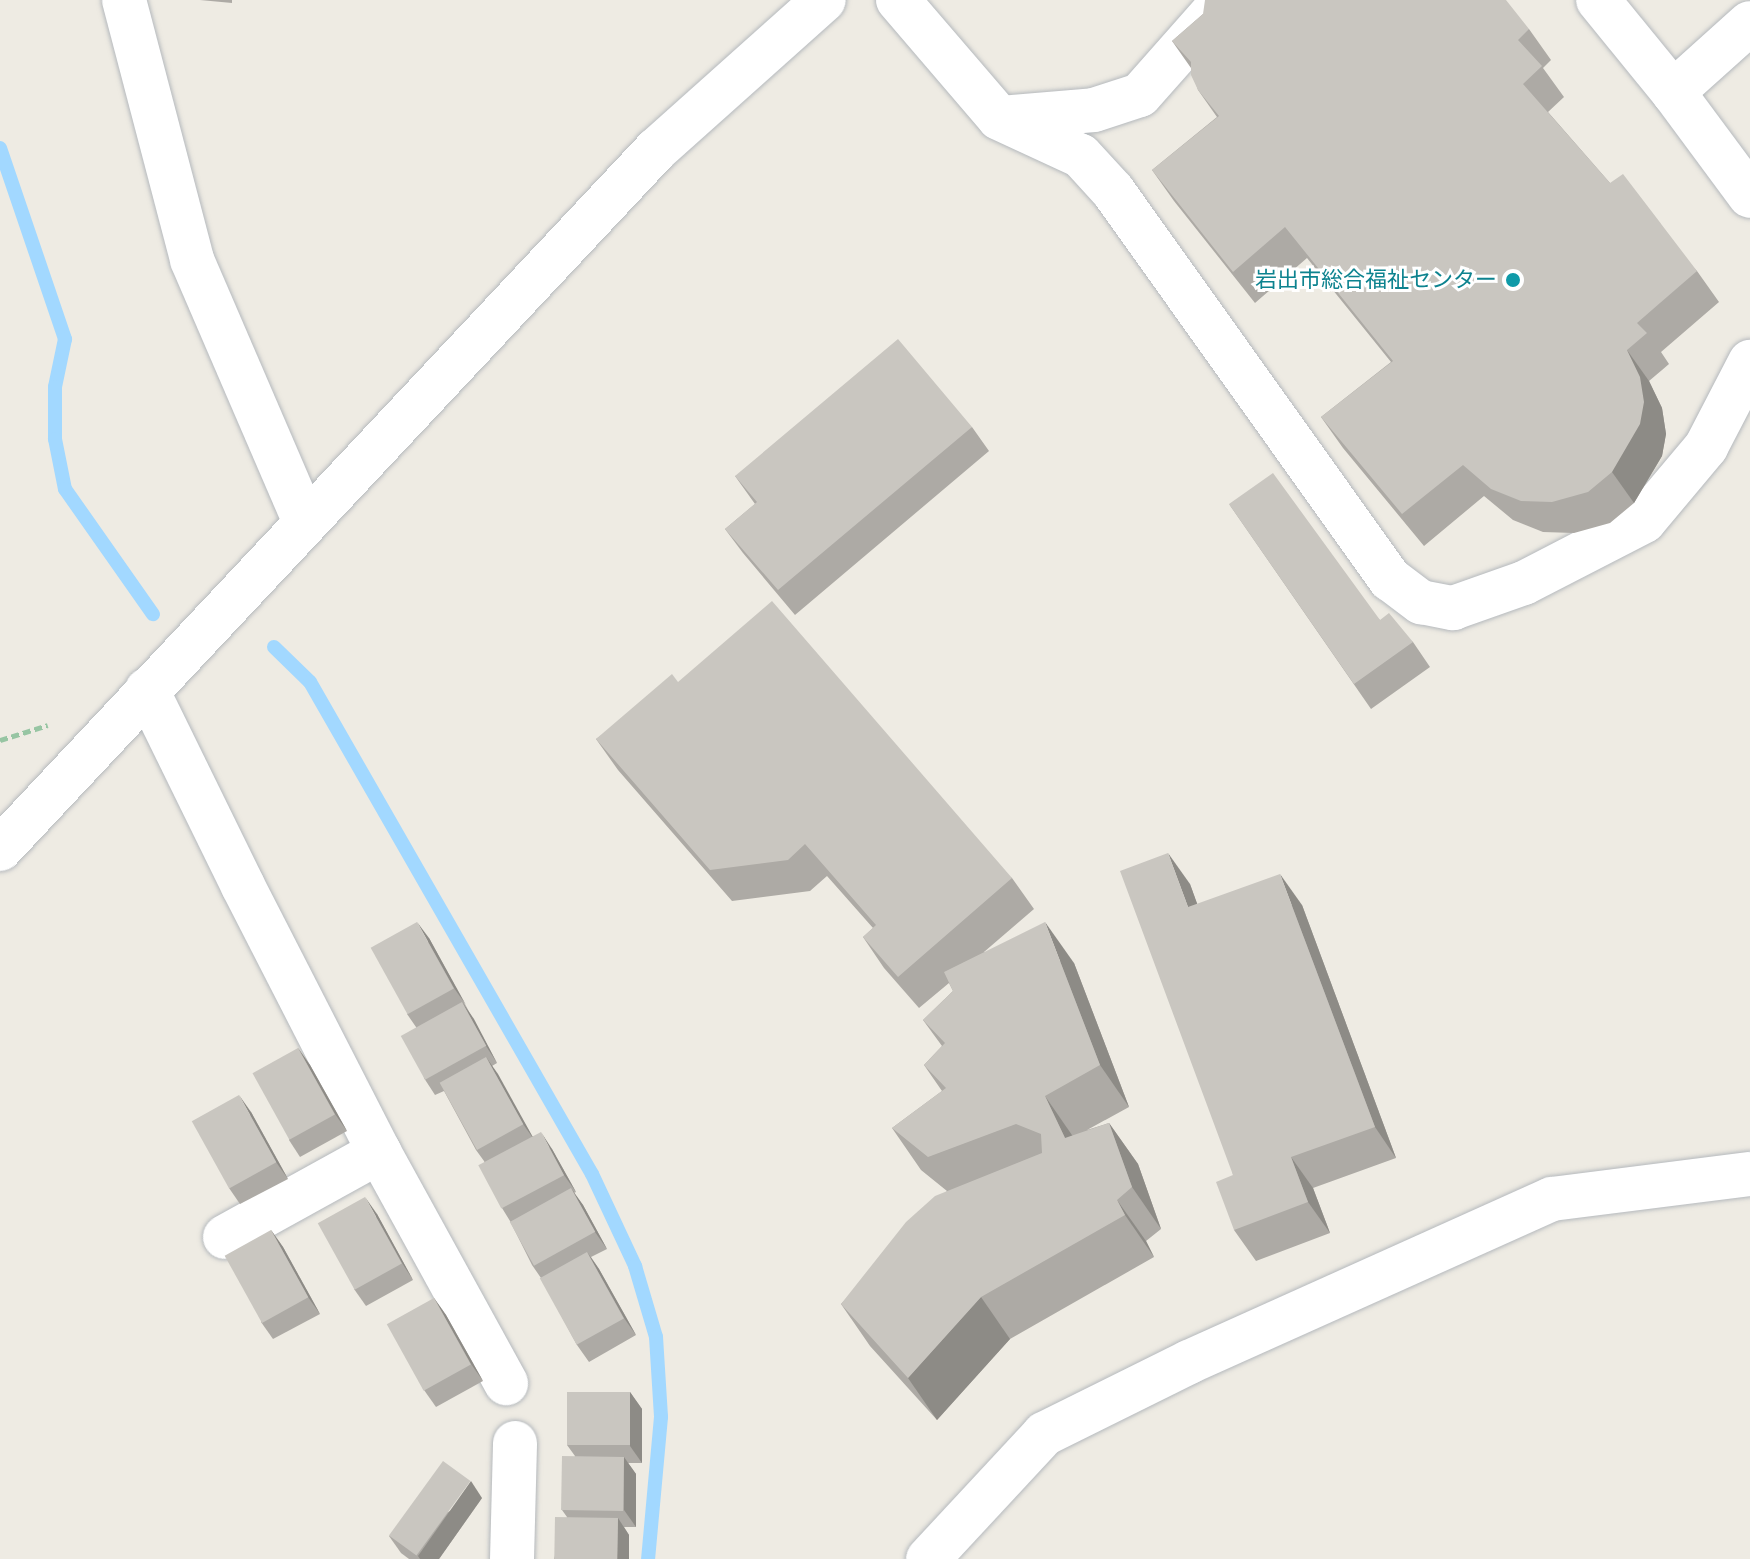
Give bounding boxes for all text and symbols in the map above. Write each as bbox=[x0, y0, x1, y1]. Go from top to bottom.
place label: 岩出市総合福祉センター bbox=[1255, 267, 1497, 293]
marker: 岩出市総合福祉センター bbox=[1504, 271, 1522, 289]

